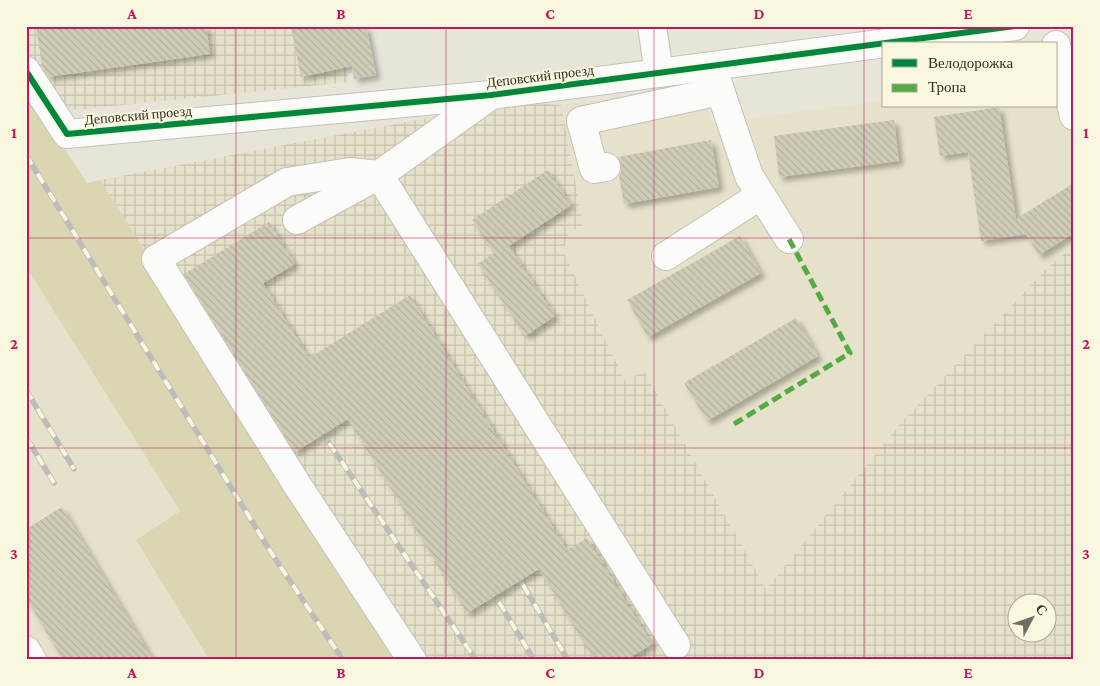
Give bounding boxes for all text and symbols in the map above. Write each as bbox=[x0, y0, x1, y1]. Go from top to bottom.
text: A bbox=[126, 5, 137, 22]
text: B bbox=[336, 5, 346, 22]
text: C bbox=[545, 5, 555, 22]
text: D bbox=[753, 5, 765, 22]
text: E bbox=[963, 5, 973, 22]
legend bbox=[882, 42, 1058, 108]
text: Велодорожка bbox=[928, 55, 1013, 71]
street label: Деповский проезд bbox=[485, 61, 595, 91]
text: Тропа bbox=[928, 79, 967, 95]
street label: Деповский проезд bbox=[83, 102, 193, 128]
text: 1 bbox=[11, 124, 17, 141]
text: 1 bbox=[1083, 124, 1089, 141]
text: 2 bbox=[10, 335, 18, 352]
text: 2 bbox=[1082, 335, 1090, 352]
text: 3 bbox=[10, 545, 18, 562]
text: 3 bbox=[1082, 545, 1090, 562]
north arrow bbox=[1008, 594, 1058, 644]
text: С bbox=[1032, 600, 1051, 619]
text: A bbox=[126, 664, 137, 681]
text: B bbox=[336, 664, 346, 681]
text: C bbox=[545, 664, 555, 681]
text: D bbox=[753, 664, 765, 681]
text: E bbox=[963, 664, 973, 681]

